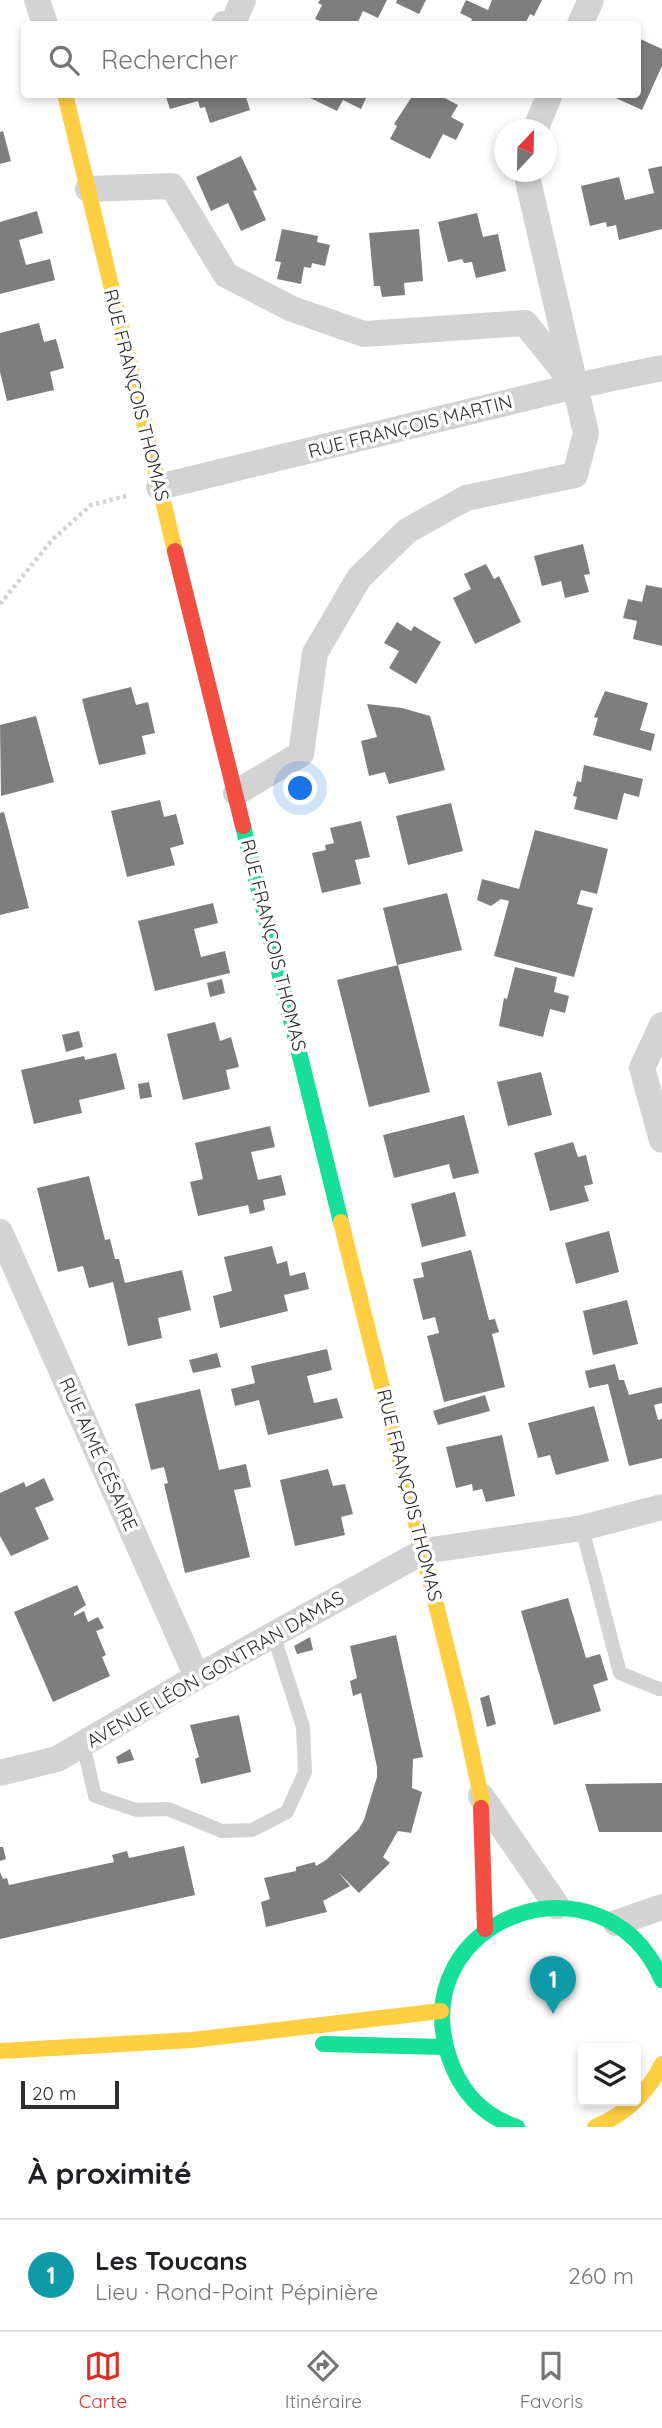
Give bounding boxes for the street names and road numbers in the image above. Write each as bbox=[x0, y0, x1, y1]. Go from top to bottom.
street label: RUE FRANÇOIS THOMAS bbox=[99, 286, 175, 504]
street label: RUE FRANÇOIS MARTIN bbox=[305, 389, 515, 463]
street label: RUE FRANÇOIS THOMAS bbox=[236, 836, 312, 1054]
street label: RUE AIMÉ CÉSAIRE bbox=[54, 1374, 144, 1534]
street label: RUE FRANÇOIS THOMAS bbox=[372, 1386, 448, 1604]
street label: AVENUE LÉON GONTRAN DAMAS bbox=[82, 1585, 348, 1753]

